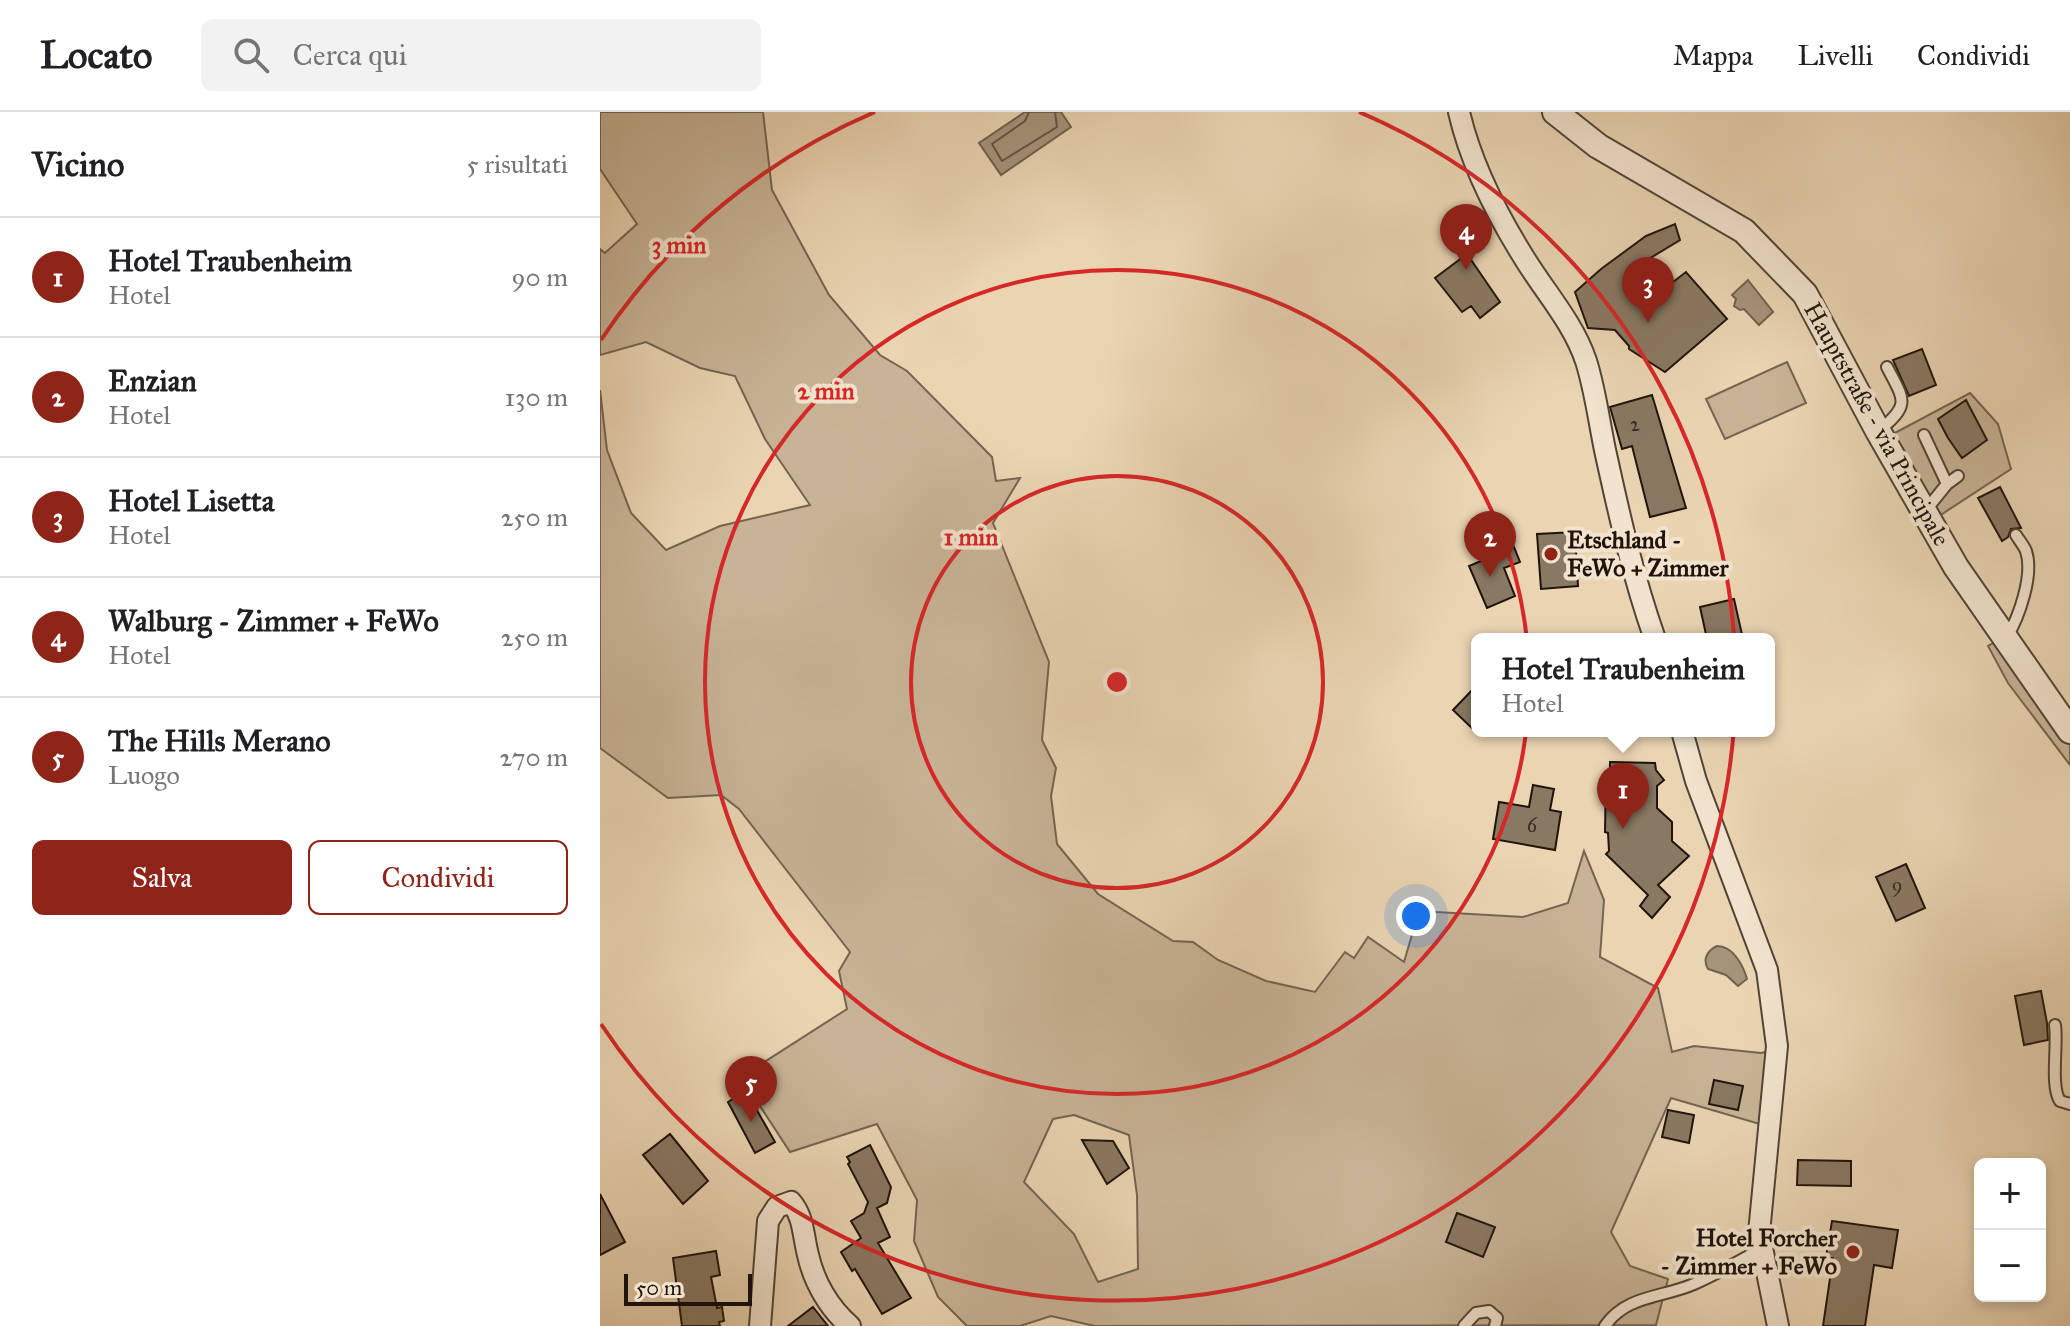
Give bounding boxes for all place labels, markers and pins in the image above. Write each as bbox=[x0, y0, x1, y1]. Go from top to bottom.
pin: 4 bbox=[1440, 204, 1492, 270]
pin: 3 bbox=[1622, 257, 1674, 323]
pin: 2 bbox=[1464, 511, 1516, 577]
place label: Etschland - FeWo + Zimmer bbox=[1567, 525, 1730, 583]
marker: Etschland - FeWo + Zimmer bbox=[1542, 545, 1560, 563]
centre of rings bbox=[1103, 668, 1131, 696]
pin: 1 bbox=[1597, 763, 1649, 829]
pin: 5 bbox=[725, 1056, 777, 1122]
place label: Hotel Forcher - Zimmer + FeWo bbox=[1660, 1223, 1838, 1281]
marker: Hotel Forcher - Zimmer + FeWo bbox=[1844, 1243, 1862, 1261]

